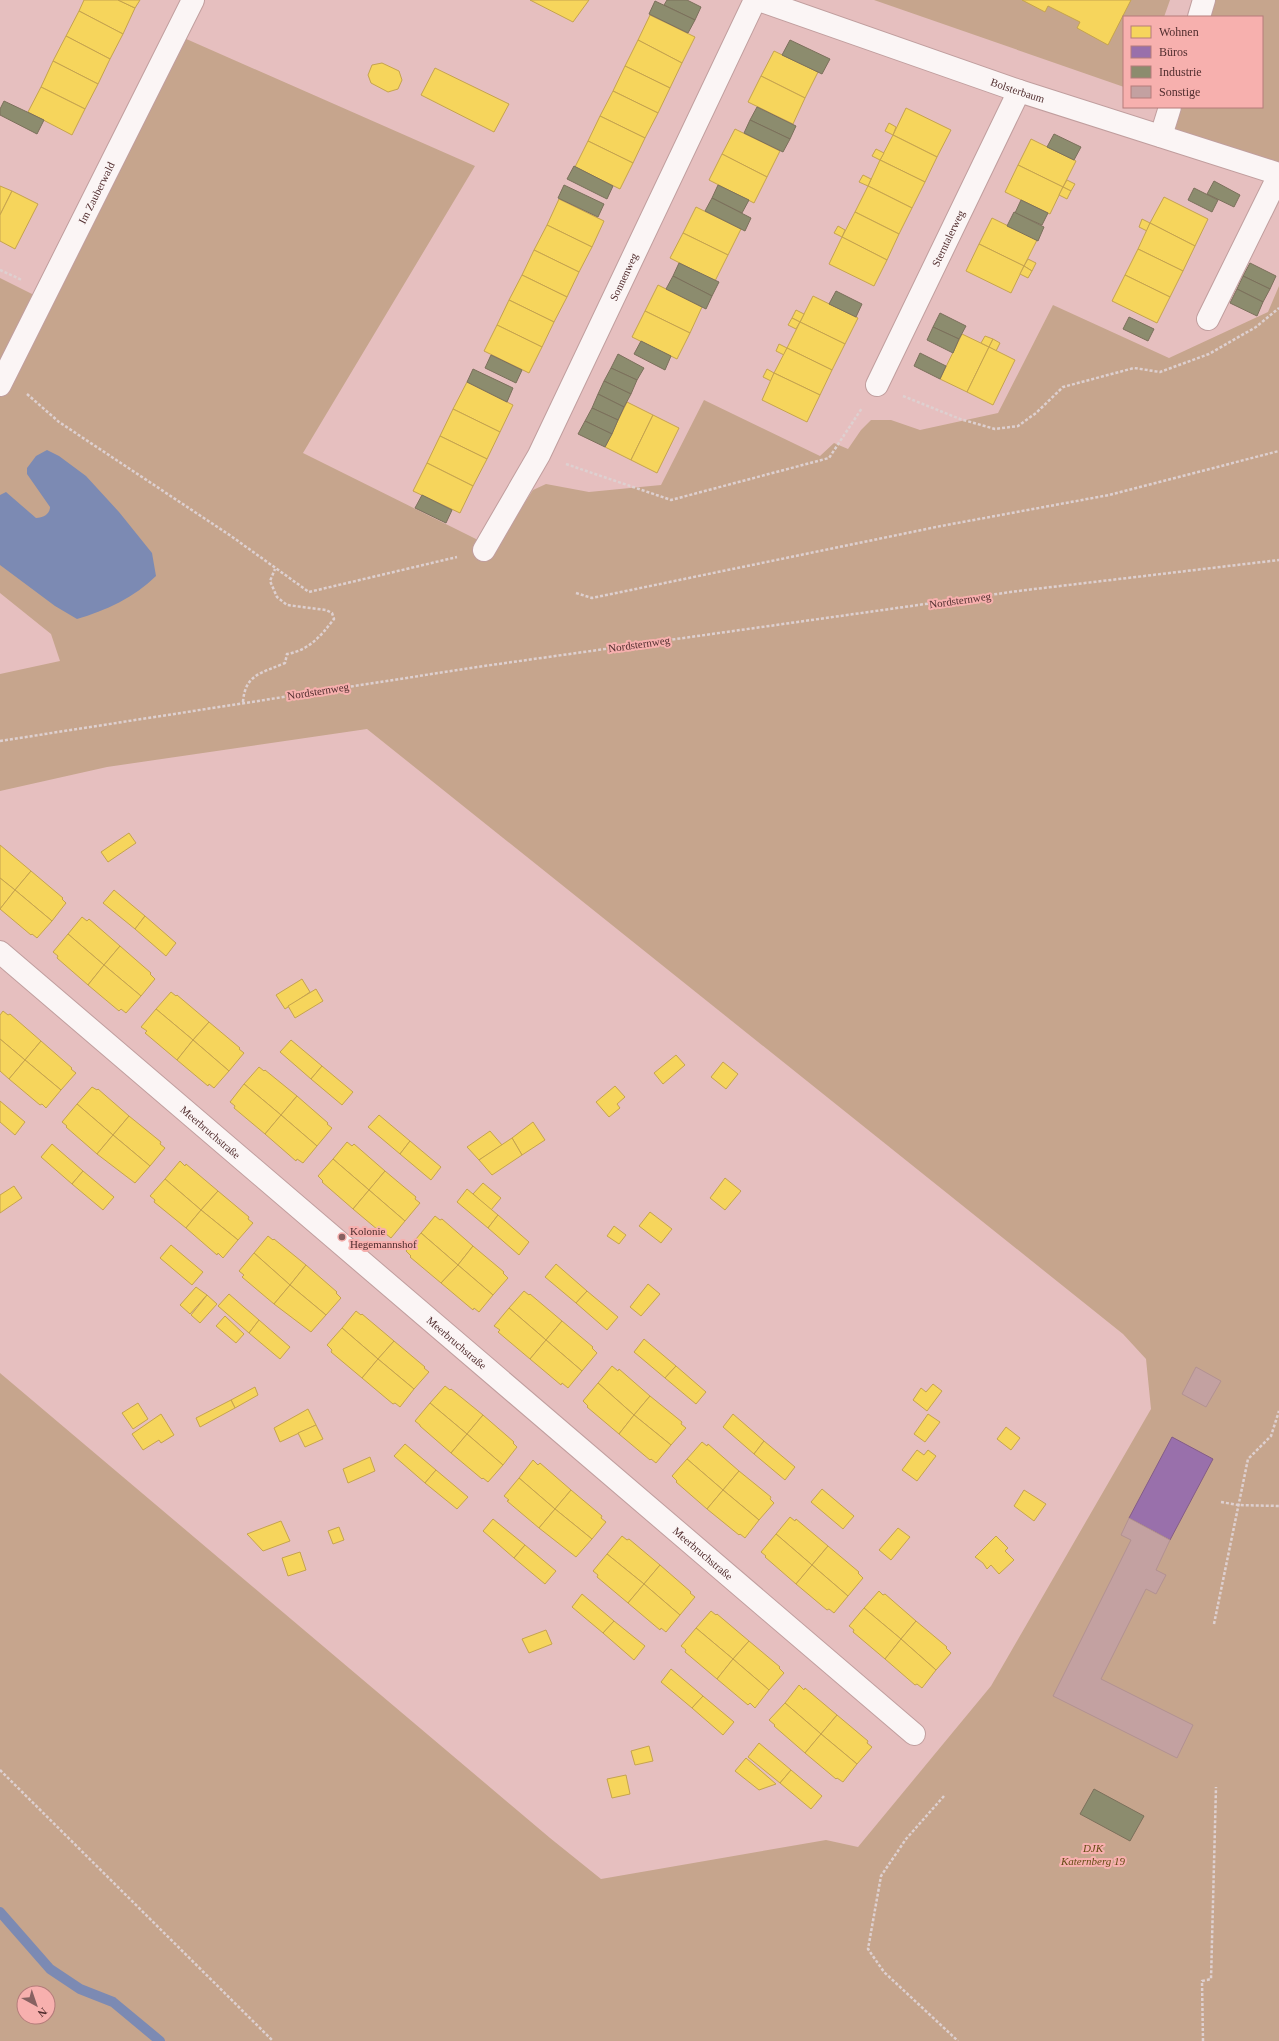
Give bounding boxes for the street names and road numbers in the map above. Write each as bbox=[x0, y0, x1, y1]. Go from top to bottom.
street label: Bolsterbaum bbox=[989, 76, 1047, 105]
street label: Im Zauberwald bbox=[76, 159, 117, 226]
street label: Sterntalerweg bbox=[929, 208, 967, 268]
street label: Sonnenweg bbox=[607, 251, 640, 303]
street label: Nordsternweg bbox=[928, 590, 992, 610]
street label: Nordsternweg bbox=[607, 634, 671, 654]
street label: Nordsternweg bbox=[286, 680, 350, 702]
street label: Meerbruchstraße bbox=[178, 1103, 243, 1161]
street label: Meerbruchstraße bbox=[424, 1314, 489, 1372]
street label: Meerbruchstraße bbox=[671, 1525, 735, 1582]

